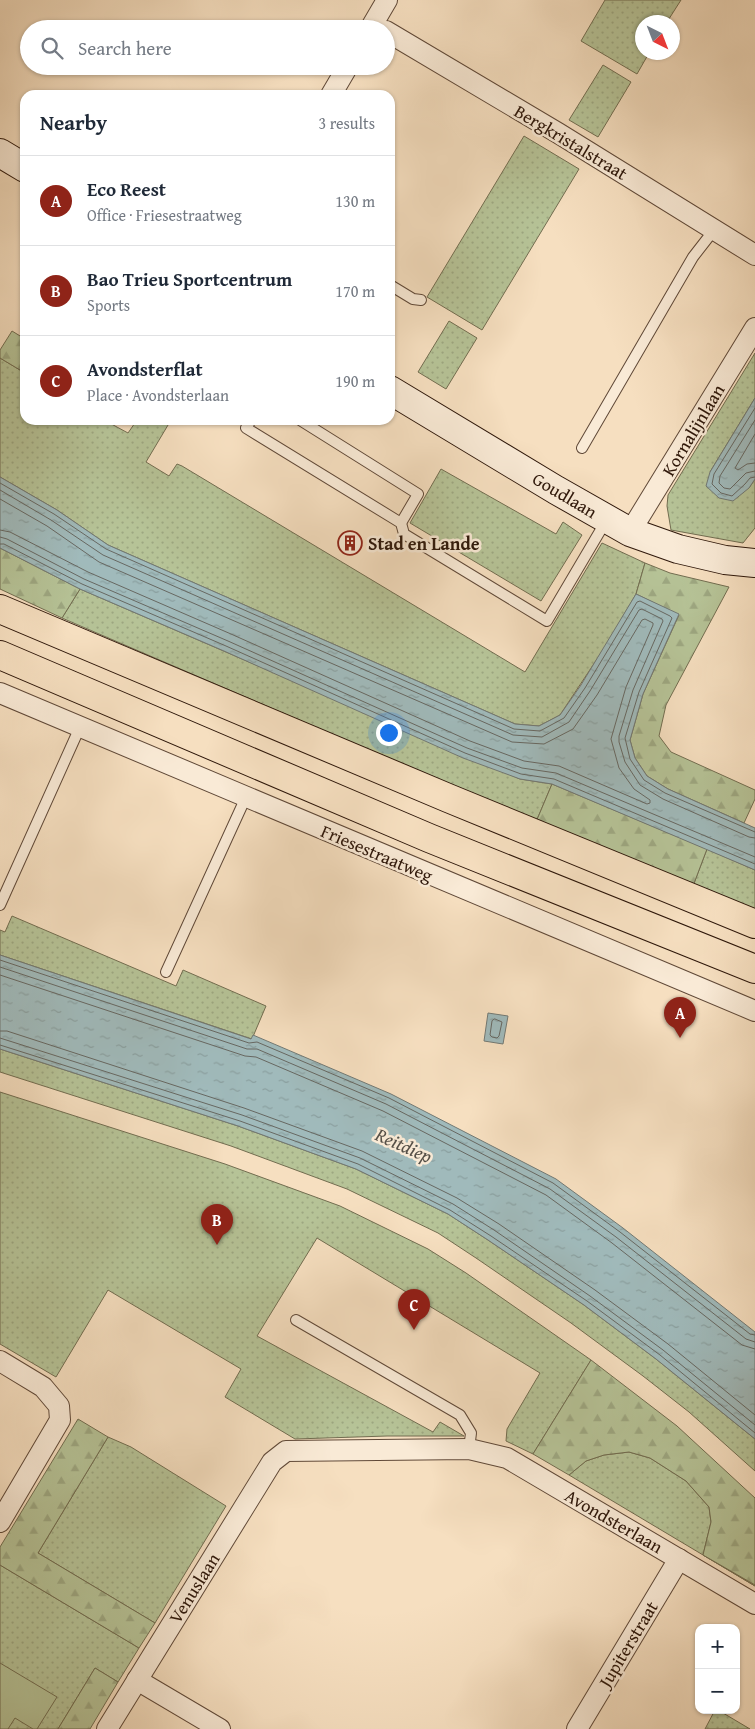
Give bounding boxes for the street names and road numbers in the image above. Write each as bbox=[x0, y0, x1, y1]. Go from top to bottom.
street label: Bergkristalstraat bbox=[509, 98, 633, 187]
street label: Kornalijnlaan bbox=[655, 379, 731, 481]
street label: Goudlaan bbox=[527, 465, 603, 525]
street label: Friesestraatweg bbox=[317, 817, 437, 889]
street label: Avondsterlaan bbox=[560, 1482, 668, 1560]
street label: Venuslaan bbox=[162, 1548, 226, 1628]
street label: Jupiterstraat bbox=[591, 1595, 665, 1694]

